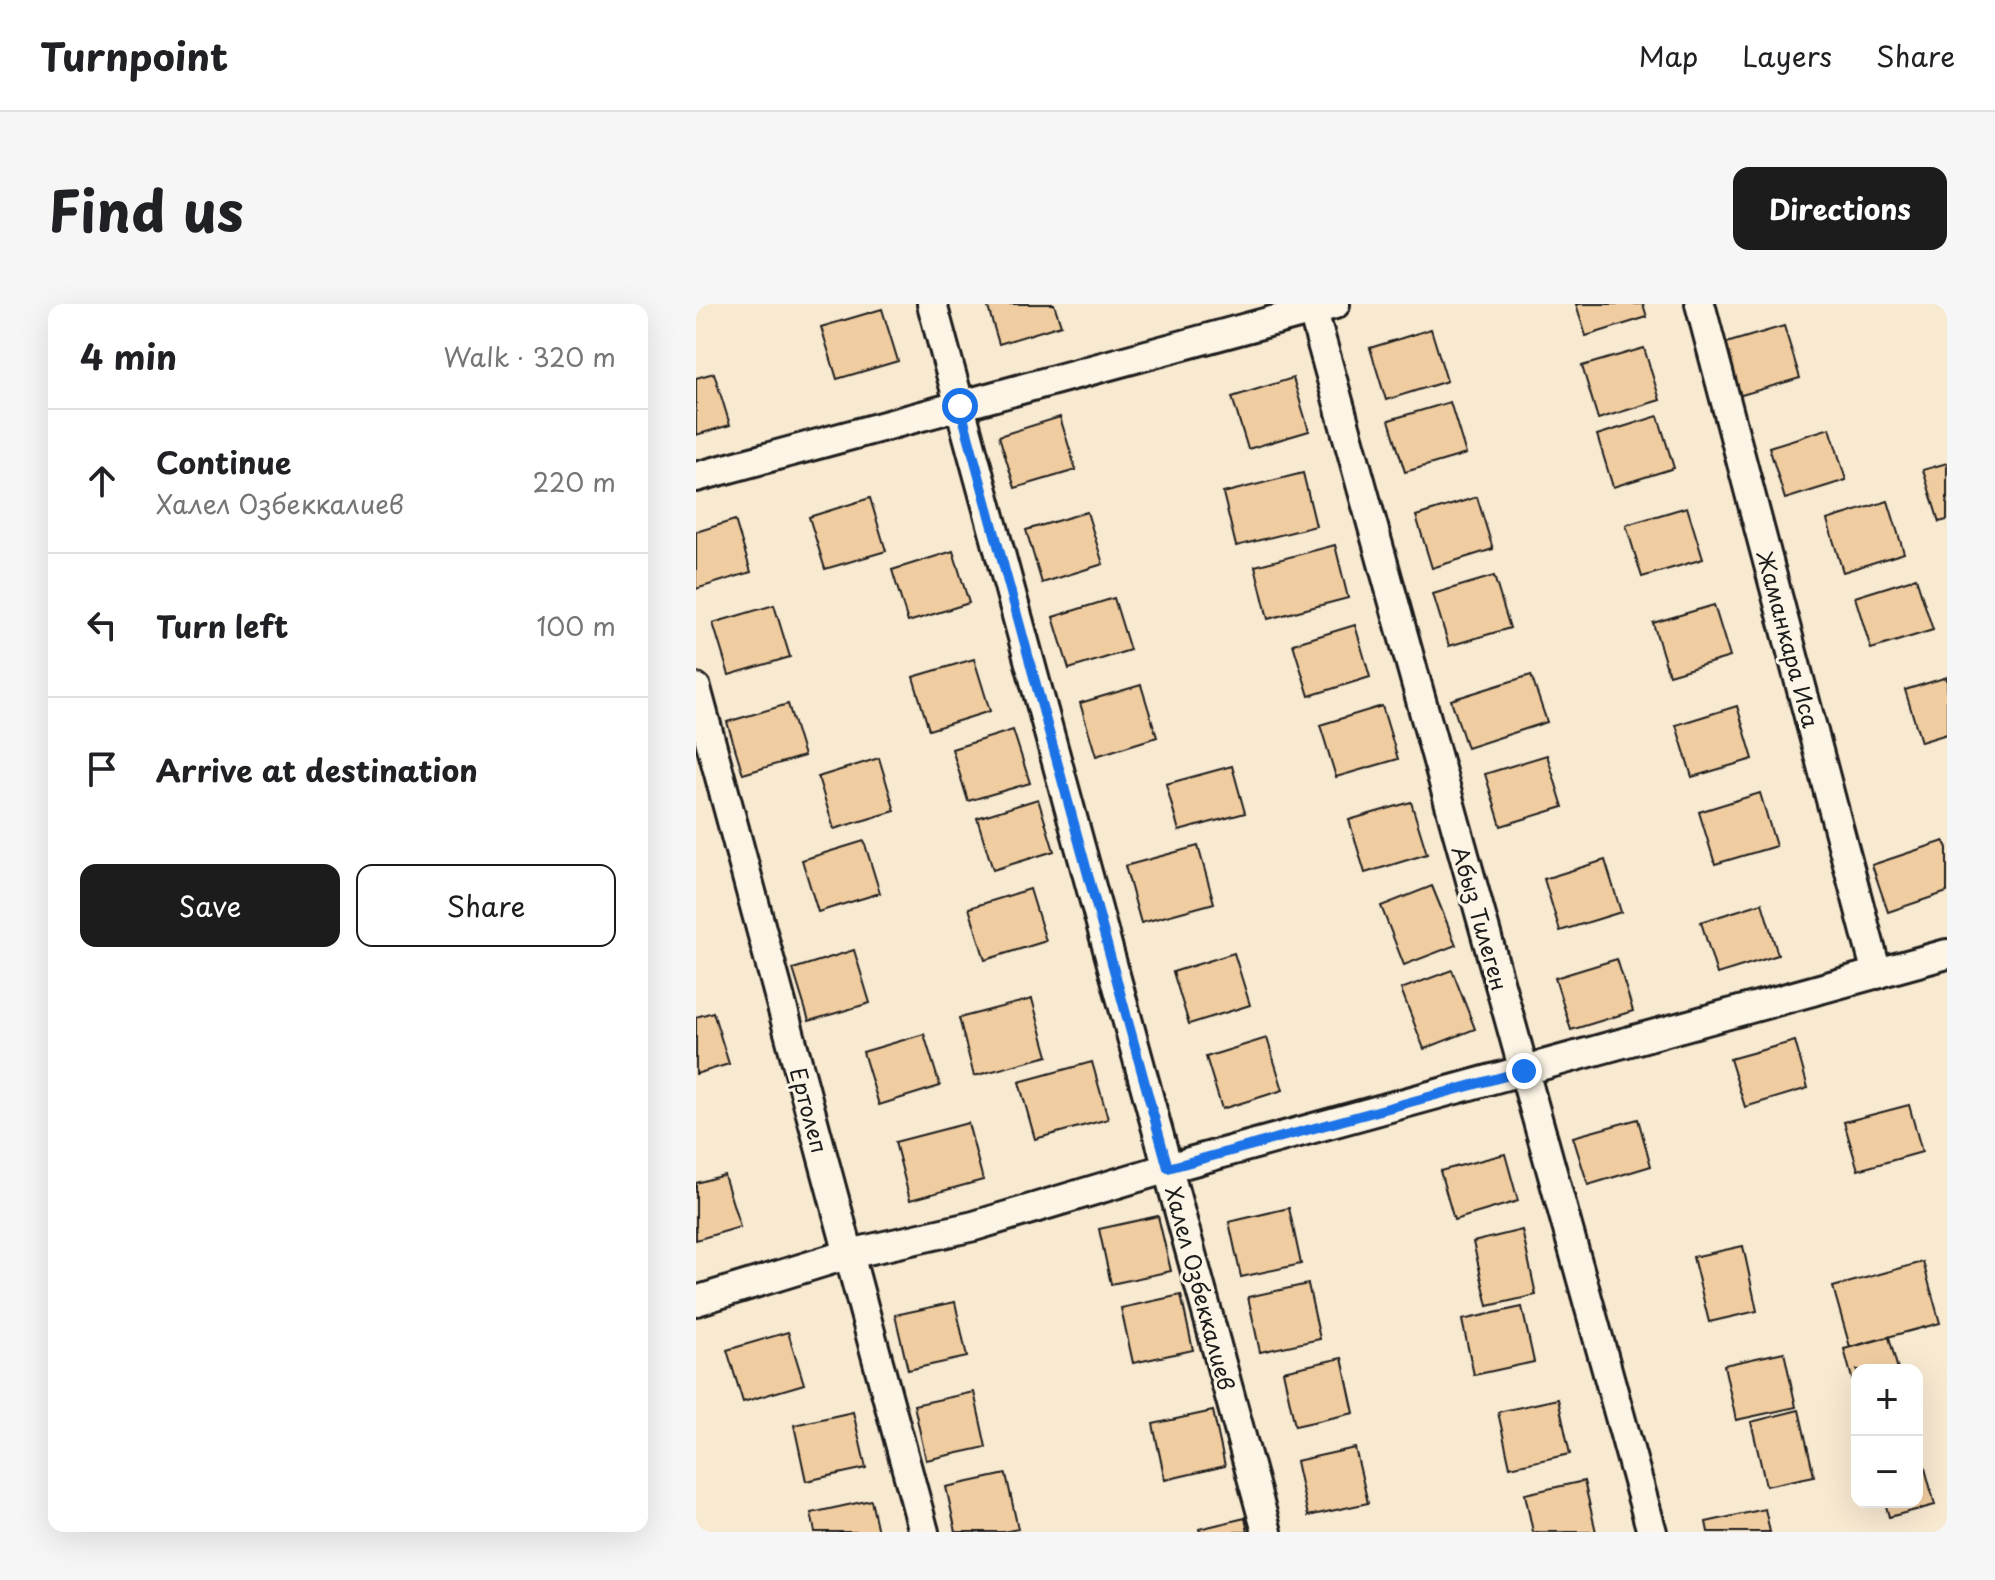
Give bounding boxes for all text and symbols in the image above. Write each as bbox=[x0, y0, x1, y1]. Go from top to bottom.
text: Turnpoint bbox=[40, 27, 228, 84]
text: Map bbox=[1638, 34, 1698, 77]
text: Layers bbox=[1742, 34, 1832, 77]
text: Share bbox=[1876, 34, 1955, 77]
text: Find us bbox=[48, 166, 244, 251]
button: Directions bbox=[1733, 167, 1947, 250]
text: 4 min bbox=[80, 330, 177, 382]
text: Walk · 320 m bbox=[443, 337, 616, 376]
route start bbox=[942, 388, 978, 424]
text: Continue bbox=[156, 439, 291, 484]
icon: ahead bbox=[80, 459, 124, 503]
text: 220 m bbox=[532, 462, 616, 501]
text: Халел Озбеккалиев bbox=[156, 484, 404, 523]
street label: Жаманкара Иса bbox=[1749, 547, 1829, 731]
icon: left bbox=[80, 603, 124, 647]
text: Turn left bbox=[156, 603, 288, 648]
text: 100 m bbox=[536, 606, 616, 645]
icon: arrive bbox=[80, 747, 124, 791]
text: Arrive at destination bbox=[156, 747, 478, 792]
street label: Абыз Тилеген bbox=[1445, 842, 1517, 994]
button: Save bbox=[80, 864, 340, 947]
button: Share bbox=[356, 864, 616, 947]
route end bbox=[1506, 1053, 1542, 1089]
street label: Ертолеп bbox=[783, 1064, 837, 1156]
street label: Халел Озбеккалиев bbox=[1158, 1182, 1244, 1394]
map controls bbox=[1851, 1364, 1923, 1508]
button: + bbox=[1851, 1364, 1923, 1436]
button: − bbox=[1851, 1436, 1923, 1508]

